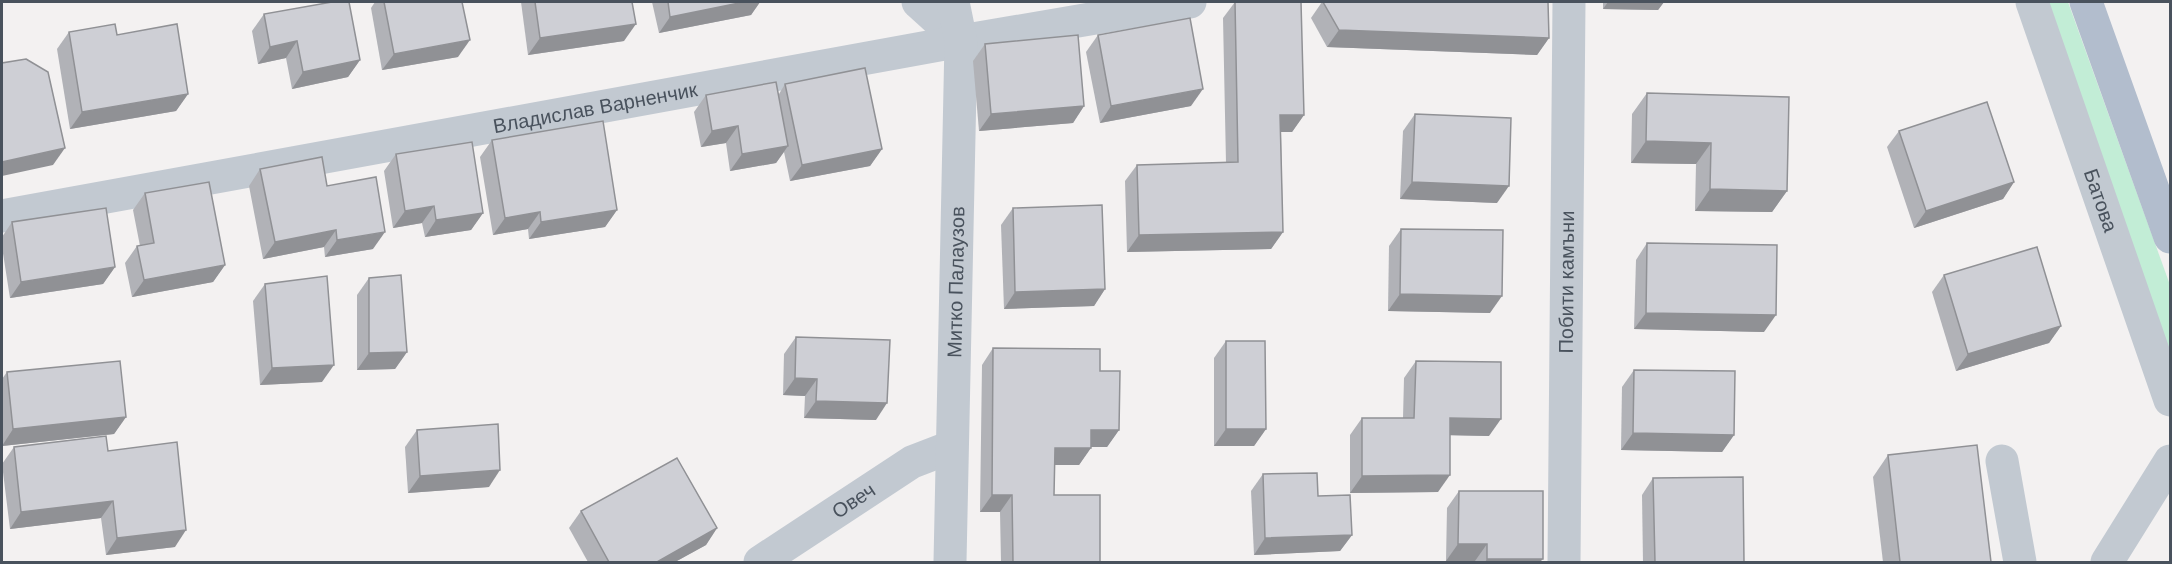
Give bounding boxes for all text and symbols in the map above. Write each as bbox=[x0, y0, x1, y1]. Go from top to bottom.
street label: Владислав Варненчик bbox=[491, 78, 699, 137]
street label: Батова bbox=[2080, 166, 2122, 236]
street label: Митко Палаузов bbox=[943, 206, 969, 358]
street label: Побити камъни bbox=[1555, 210, 1578, 354]
street label: Овеч bbox=[828, 478, 879, 523]

